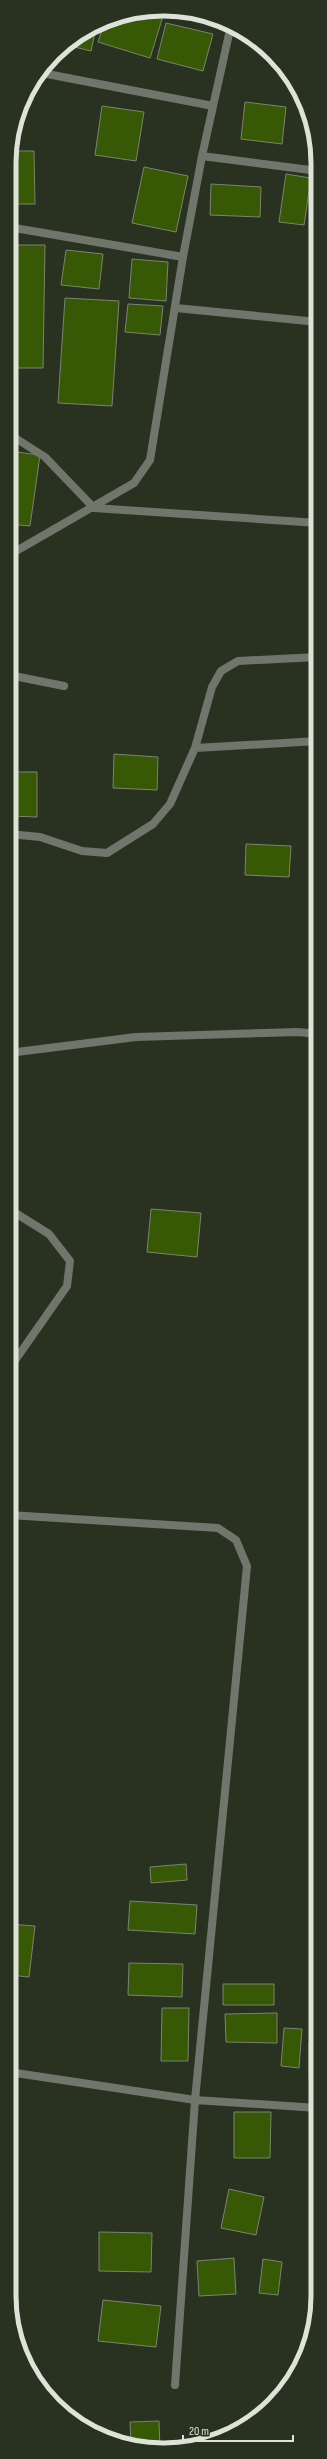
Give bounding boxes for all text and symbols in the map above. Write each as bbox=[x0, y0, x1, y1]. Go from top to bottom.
scale bar bbox=[183, 2417, 293, 2443]
text: 20 m bbox=[189, 2424, 209, 2439]

